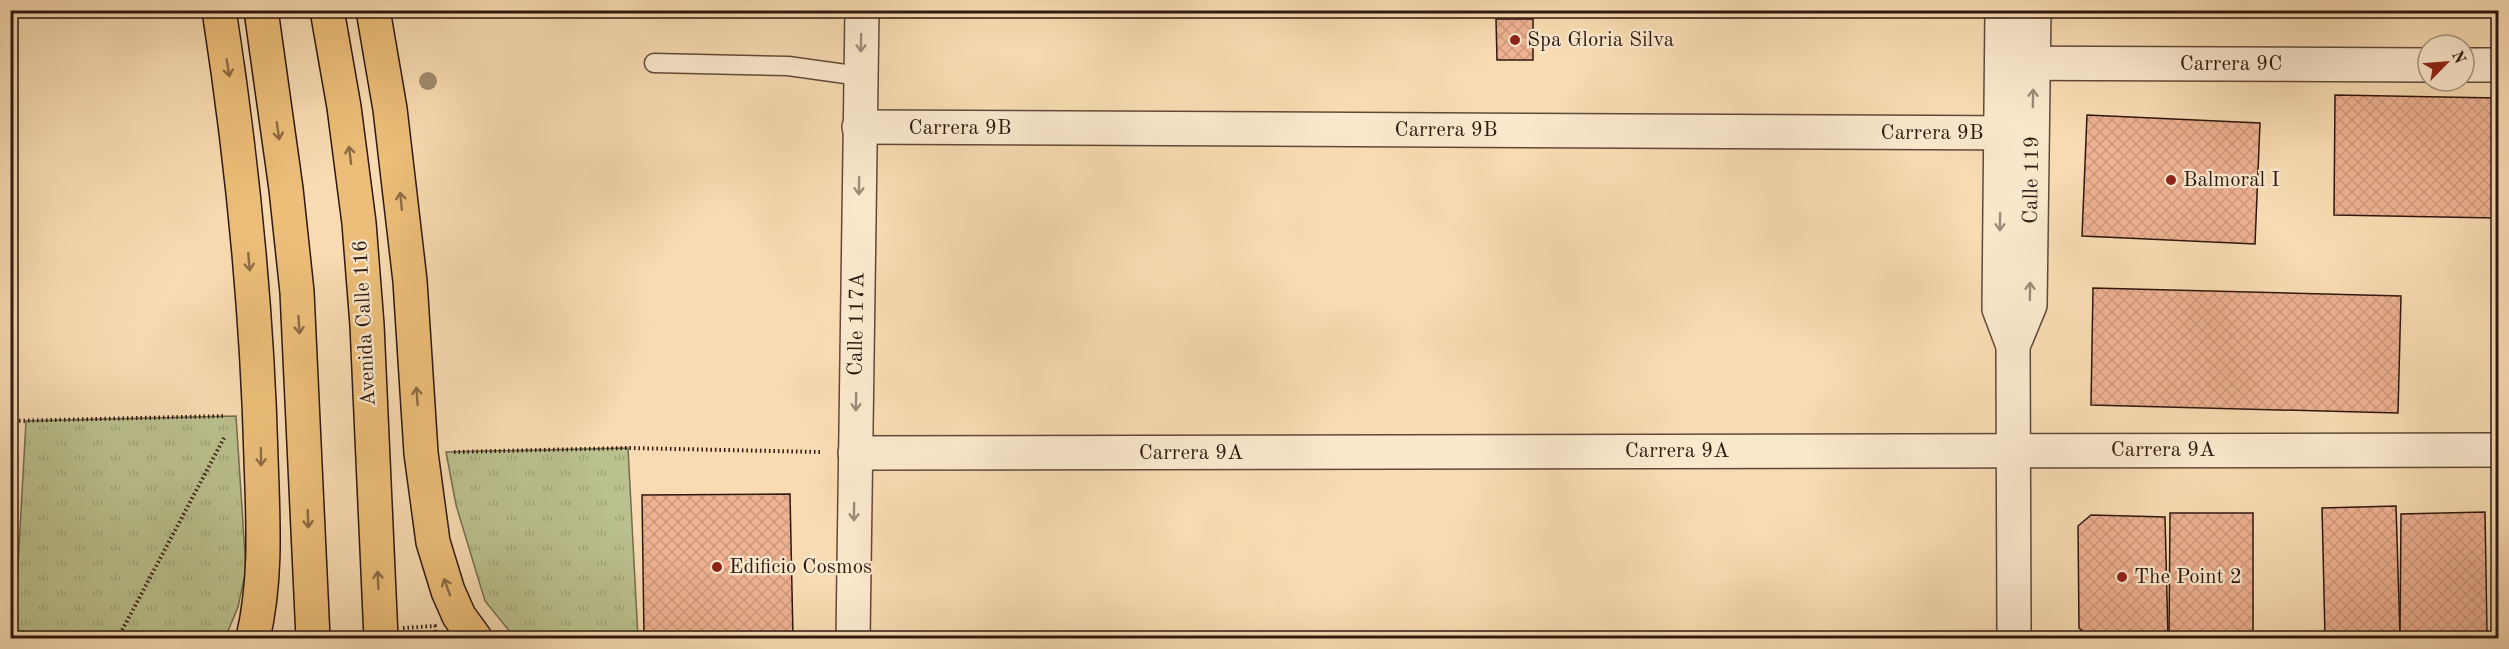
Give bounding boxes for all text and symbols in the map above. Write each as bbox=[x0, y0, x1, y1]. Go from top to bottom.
place label: Spa Gloria Silva bbox=[1527, 30, 1674, 51]
one-way arrow bbox=[855, 33, 867, 53]
marker: Spa Gloria Silva bbox=[1508, 33, 1522, 47]
north arrow bbox=[2416, 33, 2476, 93]
text: N bbox=[2448, 49, 2468, 67]
street label: Carrera 9C bbox=[2180, 54, 2282, 75]
one-way arrow bbox=[222, 58, 233, 78]
one-way arrow bbox=[2027, 89, 2039, 109]
street label: Carrera 9B bbox=[909, 118, 1011, 139]
one-way arrow bbox=[273, 120, 284, 140]
street label: Carrera 9B bbox=[1395, 120, 1497, 141]
street label: Carrera 9B bbox=[1881, 123, 1983, 144]
street label: Calle 119 bbox=[2021, 136, 2043, 224]
one-way arrow bbox=[345, 146, 356, 166]
place label: Balmoral I bbox=[2183, 170, 2279, 191]
marker: Balmoral I bbox=[2164, 173, 2178, 187]
one-way arrow bbox=[853, 175, 865, 195]
one-way arrow bbox=[395, 192, 406, 212]
one-way arrow bbox=[1994, 211, 2006, 231]
street label: Avenida Calle 116 bbox=[350, 239, 380, 407]
one-way arrow bbox=[244, 252, 255, 272]
street label: Calle 117A bbox=[846, 272, 868, 376]
one-way arrow bbox=[2024, 281, 2036, 301]
one-way arrow bbox=[294, 314, 305, 334]
one-way arrow bbox=[412, 386, 423, 406]
one-way arrow bbox=[850, 391, 862, 411]
street label: Carrera 9A bbox=[2111, 440, 2215, 461]
street label: Carrera 9A bbox=[1625, 441, 1729, 462]
street label: Carrera 9A bbox=[1139, 443, 1243, 464]
one-way arrow bbox=[255, 446, 267, 466]
one-way arrow bbox=[849, 501, 860, 521]
one-way arrow bbox=[303, 509, 314, 529]
place label: Edificio Cosmos bbox=[729, 557, 872, 578]
marker: Edificio Cosmos bbox=[710, 560, 724, 574]
place label: The Point 2 bbox=[2134, 567, 2242, 588]
marker: The Point 2 bbox=[2115, 570, 2129, 584]
one-way arrow bbox=[373, 571, 384, 591]
one-way arrow bbox=[441, 579, 452, 597]

